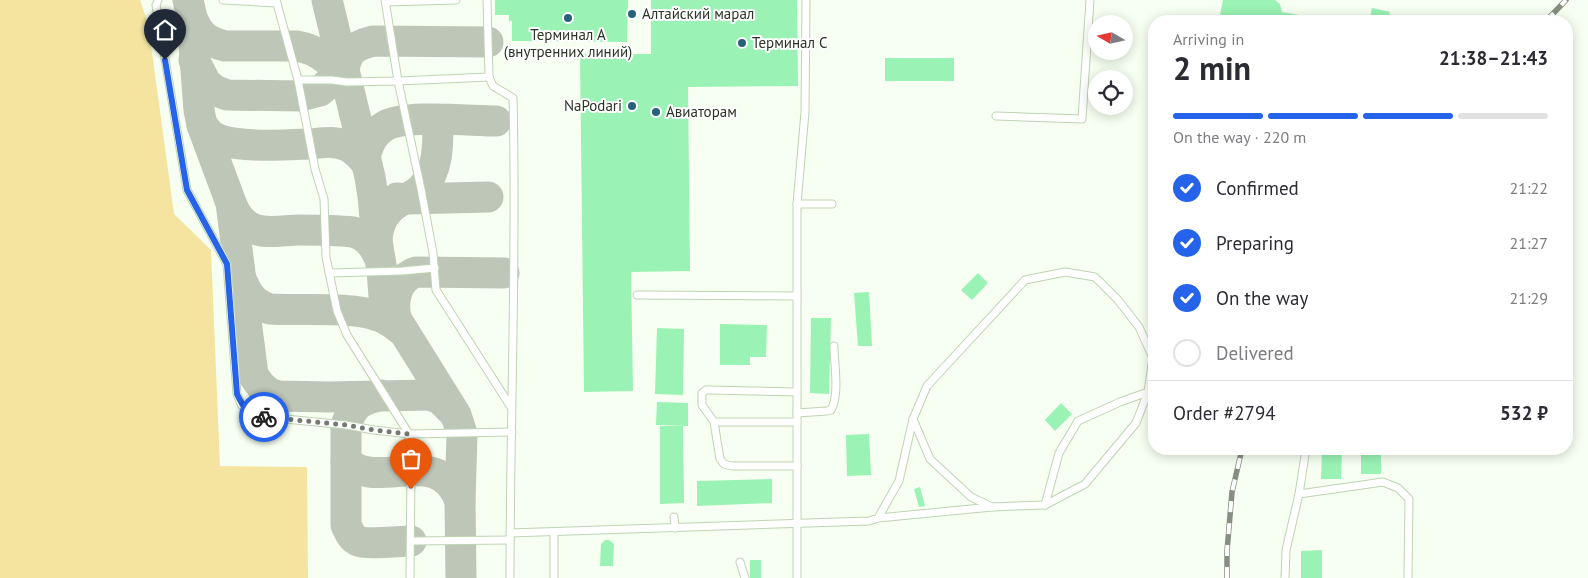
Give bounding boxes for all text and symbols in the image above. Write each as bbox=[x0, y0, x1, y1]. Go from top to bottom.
place label: Алтайский марал bbox=[642, 4, 754, 23]
marker: Алтайский марал bbox=[626, 8, 638, 20]
pin bbox=[144, 9, 186, 60]
marker: Терминал А (внутренних линий) bbox=[562, 12, 574, 24]
north arrow bbox=[1088, 15, 1132, 60]
map controls bbox=[1088, 15, 1133, 115]
icon: home bbox=[151, 16, 179, 44]
place label: Терминал А (внутренних линий) bbox=[504, 25, 632, 61]
text: Arriving in bbox=[1173, 29, 1244, 49]
place label: Терминал С bbox=[752, 33, 828, 52]
marker: Терминал С bbox=[736, 37, 748, 49]
text: 21:38–21:43 bbox=[1439, 46, 1548, 70]
text: 2 min bbox=[1173, 47, 1251, 89]
button: locate bbox=[1088, 70, 1133, 115]
place label: NaPodari bbox=[564, 96, 622, 115]
marker: NaPodari bbox=[626, 100, 638, 112]
place label: Авиаторам bbox=[666, 102, 737, 121]
marker: Авиаторам bbox=[650, 106, 662, 118]
text: On the way · 220 m bbox=[1173, 127, 1306, 147]
icon: check bbox=[1173, 174, 1201, 202]
text: Confirmed bbox=[1216, 176, 1299, 200]
text: 21:22 bbox=[1510, 178, 1548, 198]
icon: check bbox=[1173, 229, 1201, 257]
text: Preparing bbox=[1216, 231, 1294, 255]
text: 21:27 bbox=[1510, 233, 1548, 253]
icon: check bbox=[1173, 284, 1201, 312]
text: On the way bbox=[1216, 286, 1308, 310]
text: 21:29 bbox=[1510, 288, 1548, 308]
text: Delivered bbox=[1216, 341, 1294, 365]
courier bbox=[239, 392, 289, 442]
text: Order #2794 bbox=[1173, 401, 1276, 425]
text: 532 ₽ bbox=[1500, 401, 1548, 425]
icon: bike bbox=[250, 403, 278, 431]
pin bbox=[390, 438, 432, 489]
icon: bag bbox=[397, 445, 425, 473]

